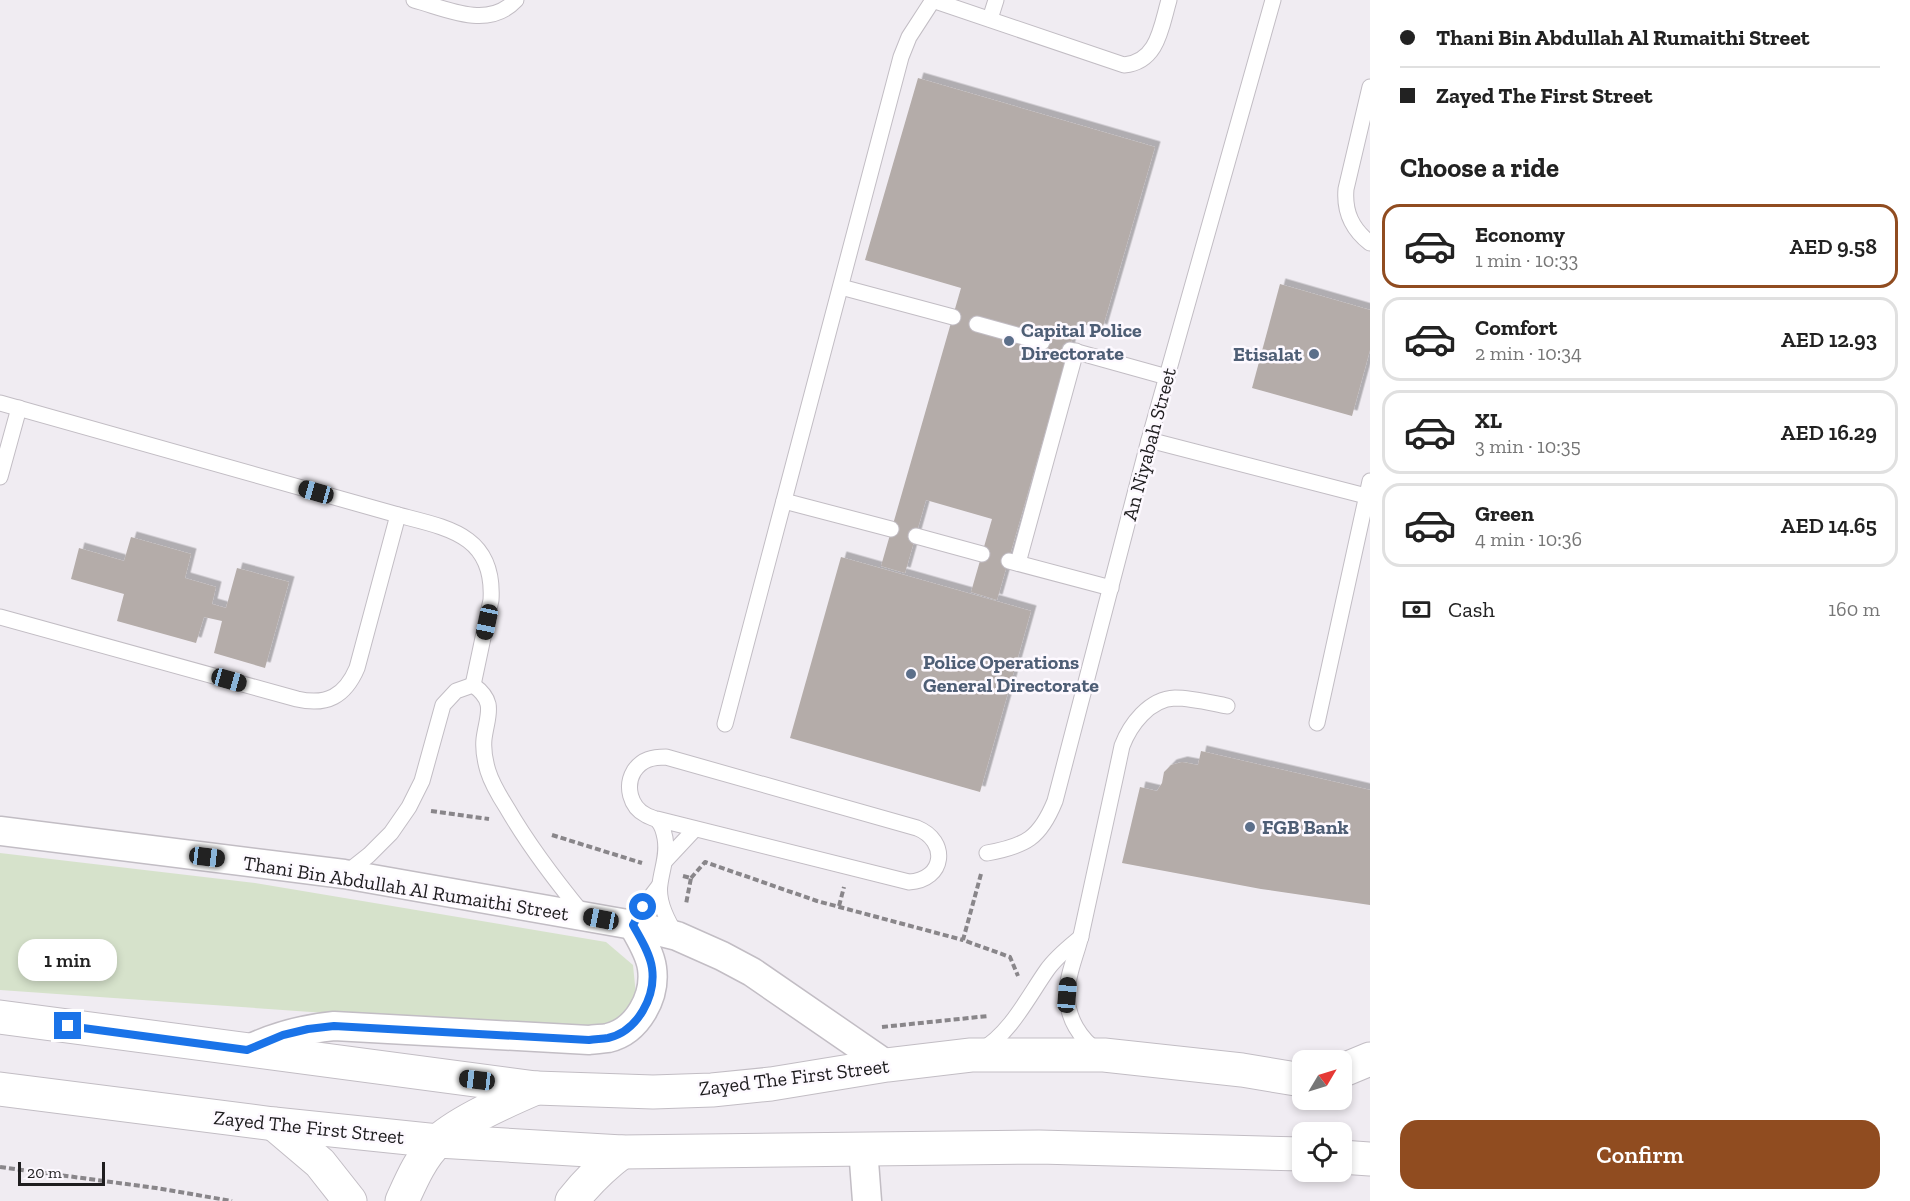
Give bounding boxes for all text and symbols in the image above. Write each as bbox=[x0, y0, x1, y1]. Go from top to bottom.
text: Thani Bin Abdullah Al Rumaithi Street bbox=[1436, 24, 1810, 51]
text: Zayed The First Street bbox=[1436, 82, 1653, 109]
text: Choose a ride bbox=[1400, 152, 1559, 184]
icon: car bbox=[1403, 219, 1457, 273]
text: Economy bbox=[1475, 221, 1565, 248]
text: AED 9.58 bbox=[1789, 233, 1877, 260]
text: 1 min · 10:33 bbox=[1475, 248, 1578, 272]
icon: car bbox=[1403, 312, 1457, 366]
text: Comfort bbox=[1475, 314, 1557, 341]
place label: Capital Police Directorate bbox=[1021, 318, 1142, 365]
text: AED 12.93 bbox=[1781, 326, 1877, 353]
marker: Capital Police Directorate bbox=[1002, 334, 1016, 348]
text: 2 min · 10:34 bbox=[1475, 341, 1582, 365]
place label: Etisalat bbox=[1233, 342, 1303, 366]
marker: Etisalat bbox=[1307, 347, 1321, 361]
street label: An Niyabah Street bbox=[1117, 364, 1181, 523]
icon: car bbox=[1403, 405, 1457, 459]
text: XL bbox=[1475, 407, 1502, 434]
text: AED 16.29 bbox=[1781, 419, 1877, 446]
text: 3 min · 10:35 bbox=[1475, 434, 1581, 458]
car bbox=[296, 478, 336, 506]
icon: car bbox=[1403, 498, 1457, 552]
text: Green bbox=[1475, 500, 1534, 527]
text: AED 14.65 bbox=[1781, 512, 1877, 539]
text: 4 min · 10:36 bbox=[1475, 527, 1582, 551]
icon: cash bbox=[1400, 593, 1433, 626]
text: Cash bbox=[1448, 596, 1495, 623]
text: 160 m bbox=[1828, 597, 1880, 621]
car bbox=[474, 603, 500, 641]
place label: Police Operations General Directorate bbox=[923, 650, 1099, 697]
car bbox=[209, 666, 249, 694]
marker: Police Operations General Directorate bbox=[904, 667, 918, 681]
place label: FGB Bank bbox=[1262, 815, 1349, 839]
marker: FGB Bank bbox=[1243, 820, 1257, 834]
car bbox=[188, 846, 226, 868]
street label: Thani Bin Abdullah Al Rumaithi Street bbox=[241, 850, 571, 926]
route start bbox=[629, 893, 656, 920]
car bbox=[582, 907, 620, 931]
callout: 1 min bbox=[19, 939, 118, 981]
text: 1 min bbox=[44, 948, 91, 972]
car bbox=[1056, 976, 1078, 1014]
route end bbox=[54, 1012, 81, 1039]
north arrow bbox=[1292, 1050, 1352, 1110]
map controls bbox=[1292, 1050, 1352, 1182]
street label: Zayed The First Street bbox=[698, 1053, 891, 1101]
car bbox=[458, 1069, 496, 1091]
street label: Zayed The First Street bbox=[213, 1105, 406, 1149]
button: Confirm bbox=[1400, 1120, 1880, 1189]
button: locate bbox=[1292, 1122, 1352, 1182]
scale bar bbox=[18, 1159, 105, 1186]
text: 20 m bbox=[27, 1163, 62, 1182]

